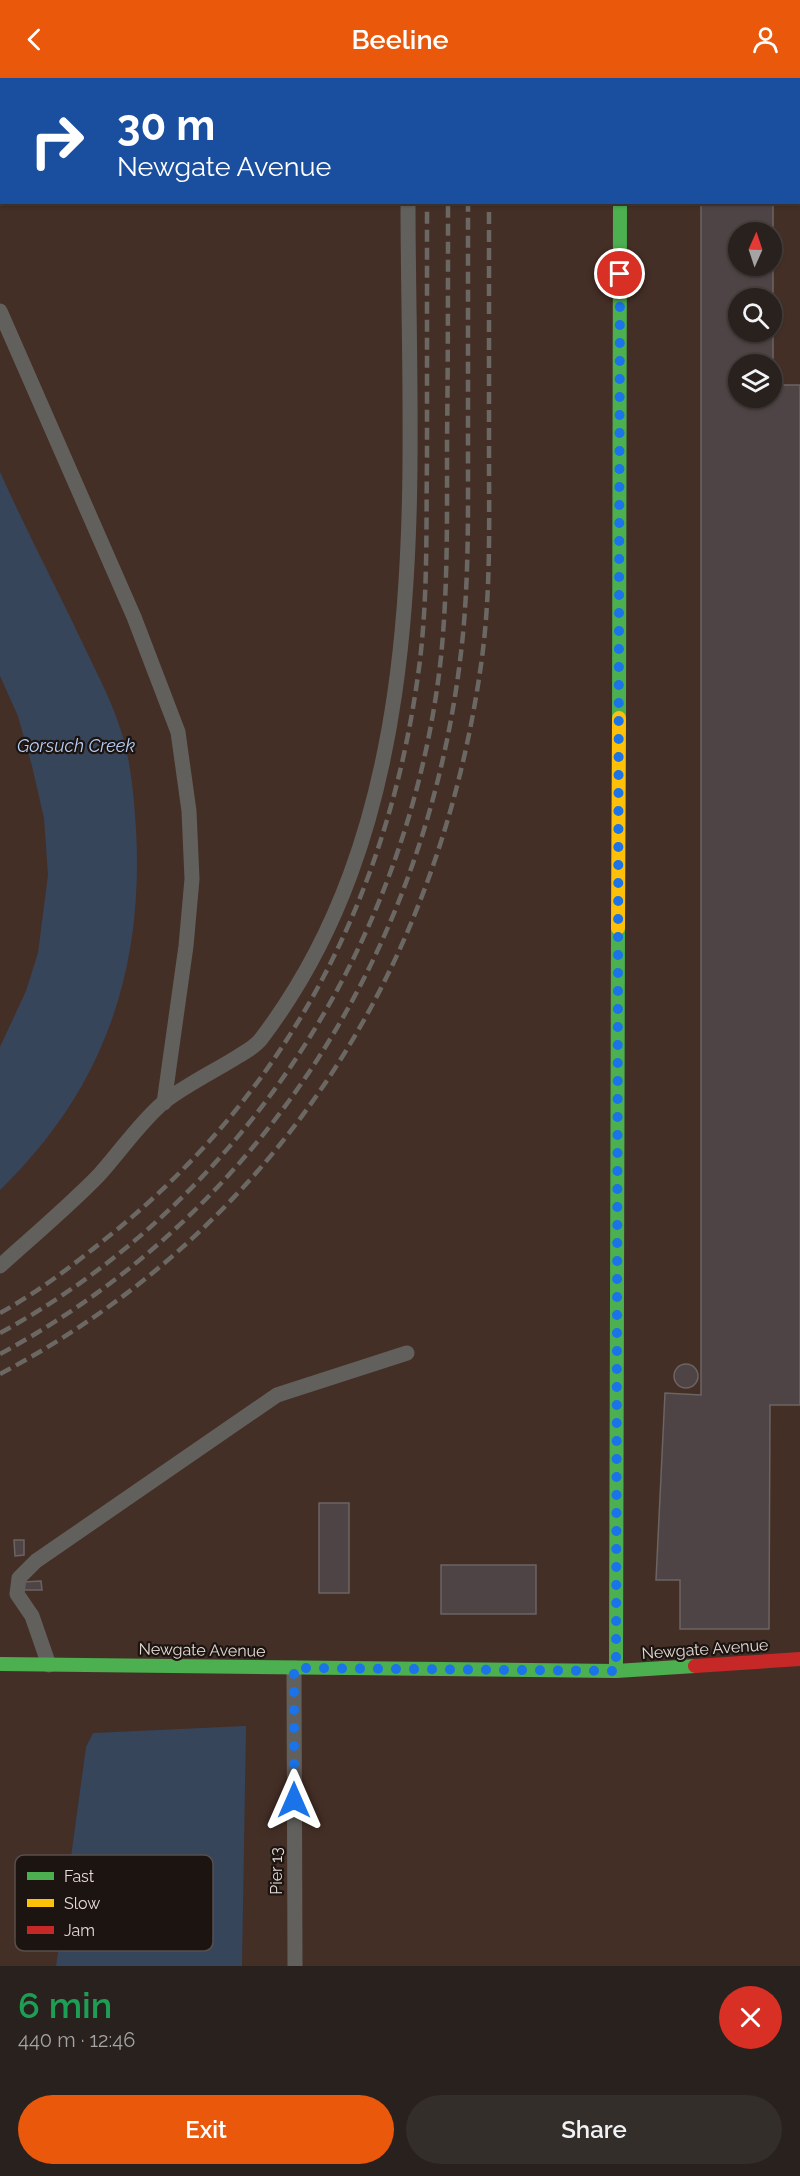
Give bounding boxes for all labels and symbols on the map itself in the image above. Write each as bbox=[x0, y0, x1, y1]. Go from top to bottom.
north arrow bbox=[728, 222, 782, 276]
pin bbox=[594, 248, 645, 299]
water label: Gorsuch Creek bbox=[17, 735, 135, 756]
street label: Newgate Avenue bbox=[641, 1635, 769, 1663]
street label: Newgate Avenue bbox=[138, 1639, 266, 1661]
position arrow bbox=[262, 1768, 326, 1832]
street label: Pier 13 bbox=[267, 1847, 286, 1895]
legend bbox=[15, 1855, 213, 1951]
text: Fast bbox=[64, 1867, 95, 1886]
text: Slow bbox=[64, 1894, 100, 1913]
text: Jam bbox=[64, 1921, 95, 1940]

